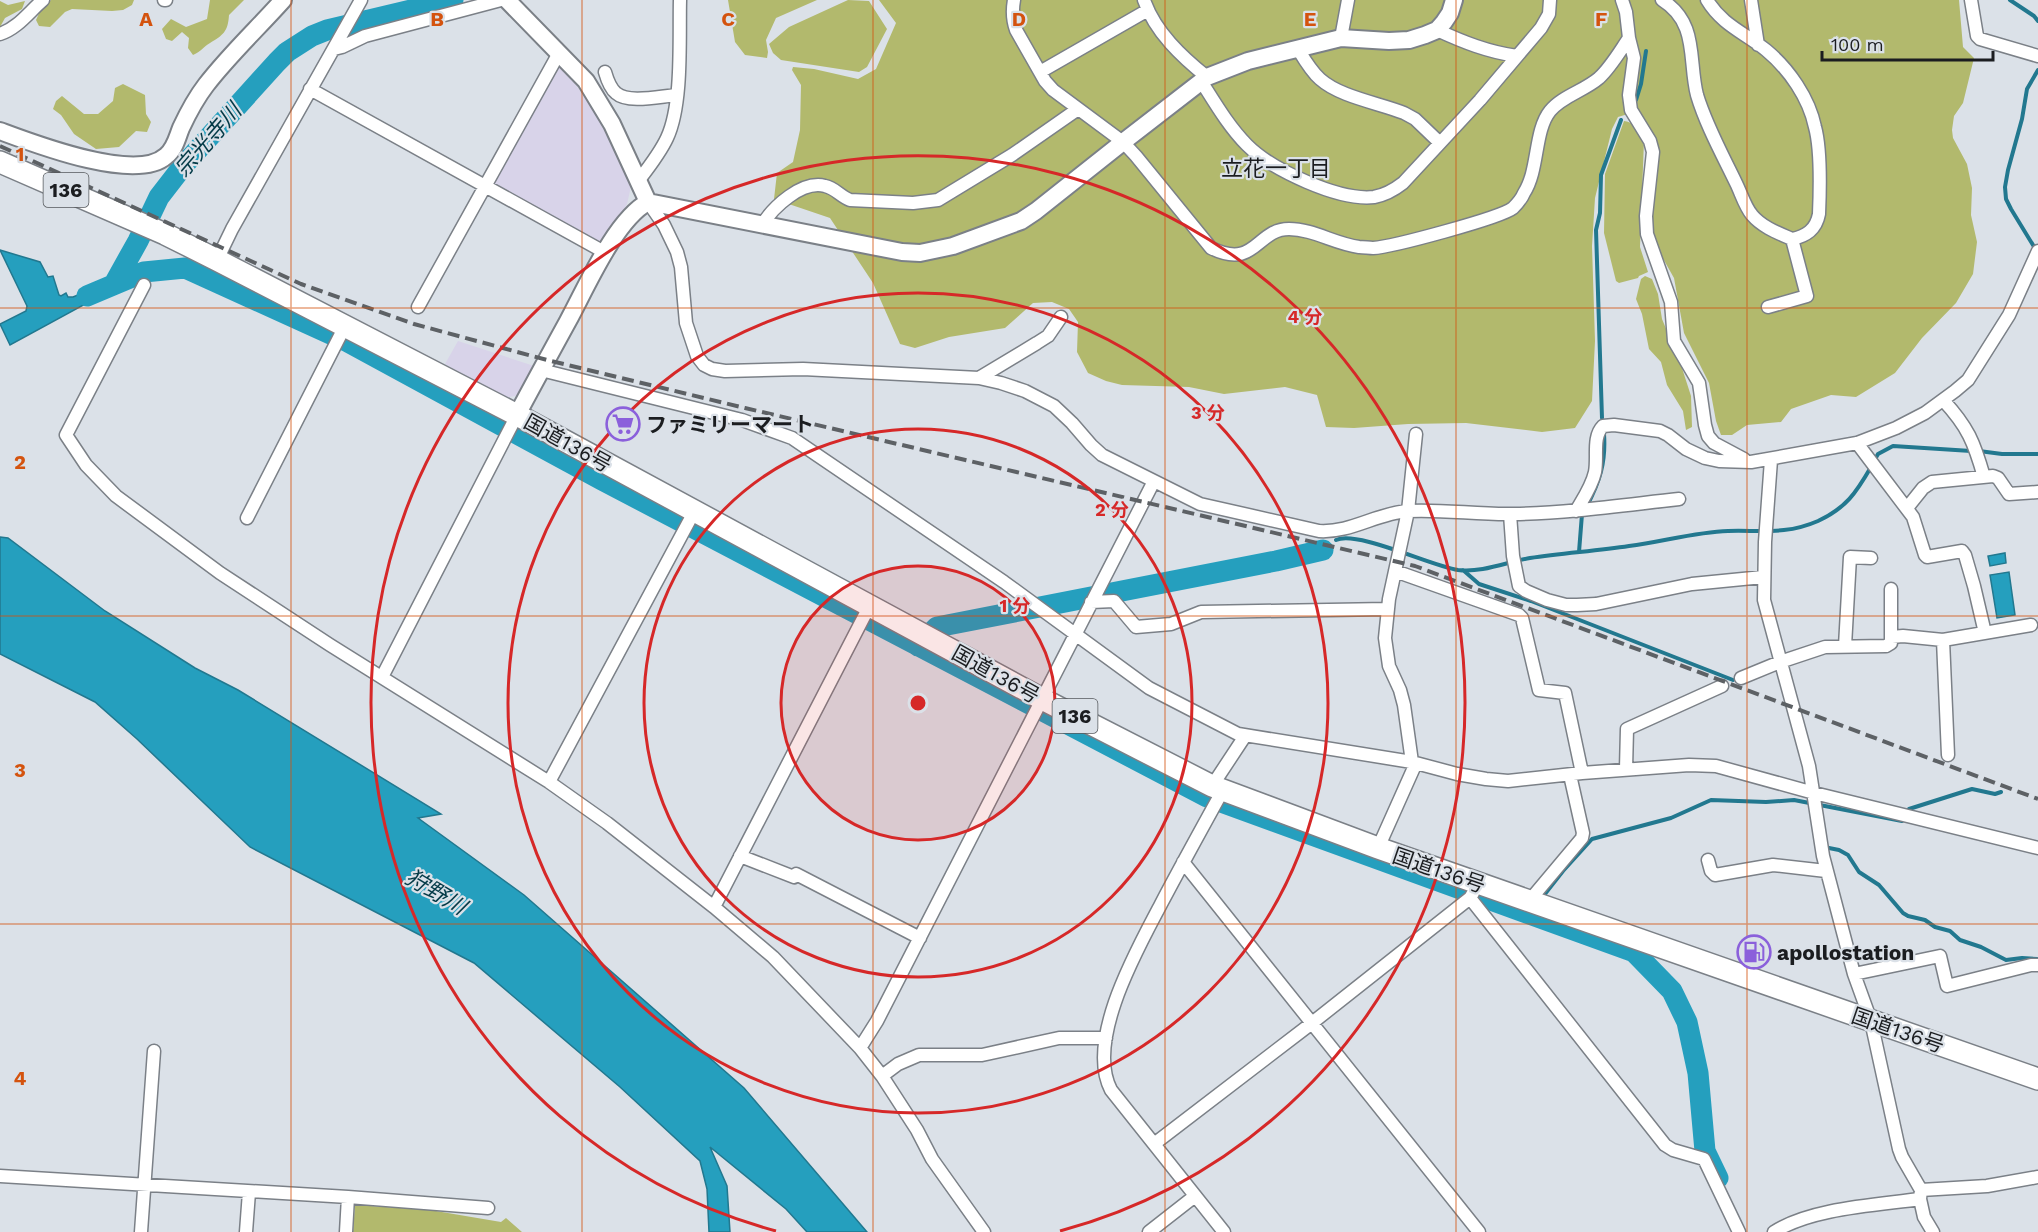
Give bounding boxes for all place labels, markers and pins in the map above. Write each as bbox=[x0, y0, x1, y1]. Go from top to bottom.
supermarket icon: ファミリーマート bbox=[605, 406, 641, 442]
place label: ファミリーマート bbox=[646, 412, 814, 437]
centre of rings bbox=[908, 693, 928, 713]
fuel station icon: apollostation bbox=[1736, 934, 1772, 970]
place label: apollostation bbox=[1777, 940, 1914, 965]

